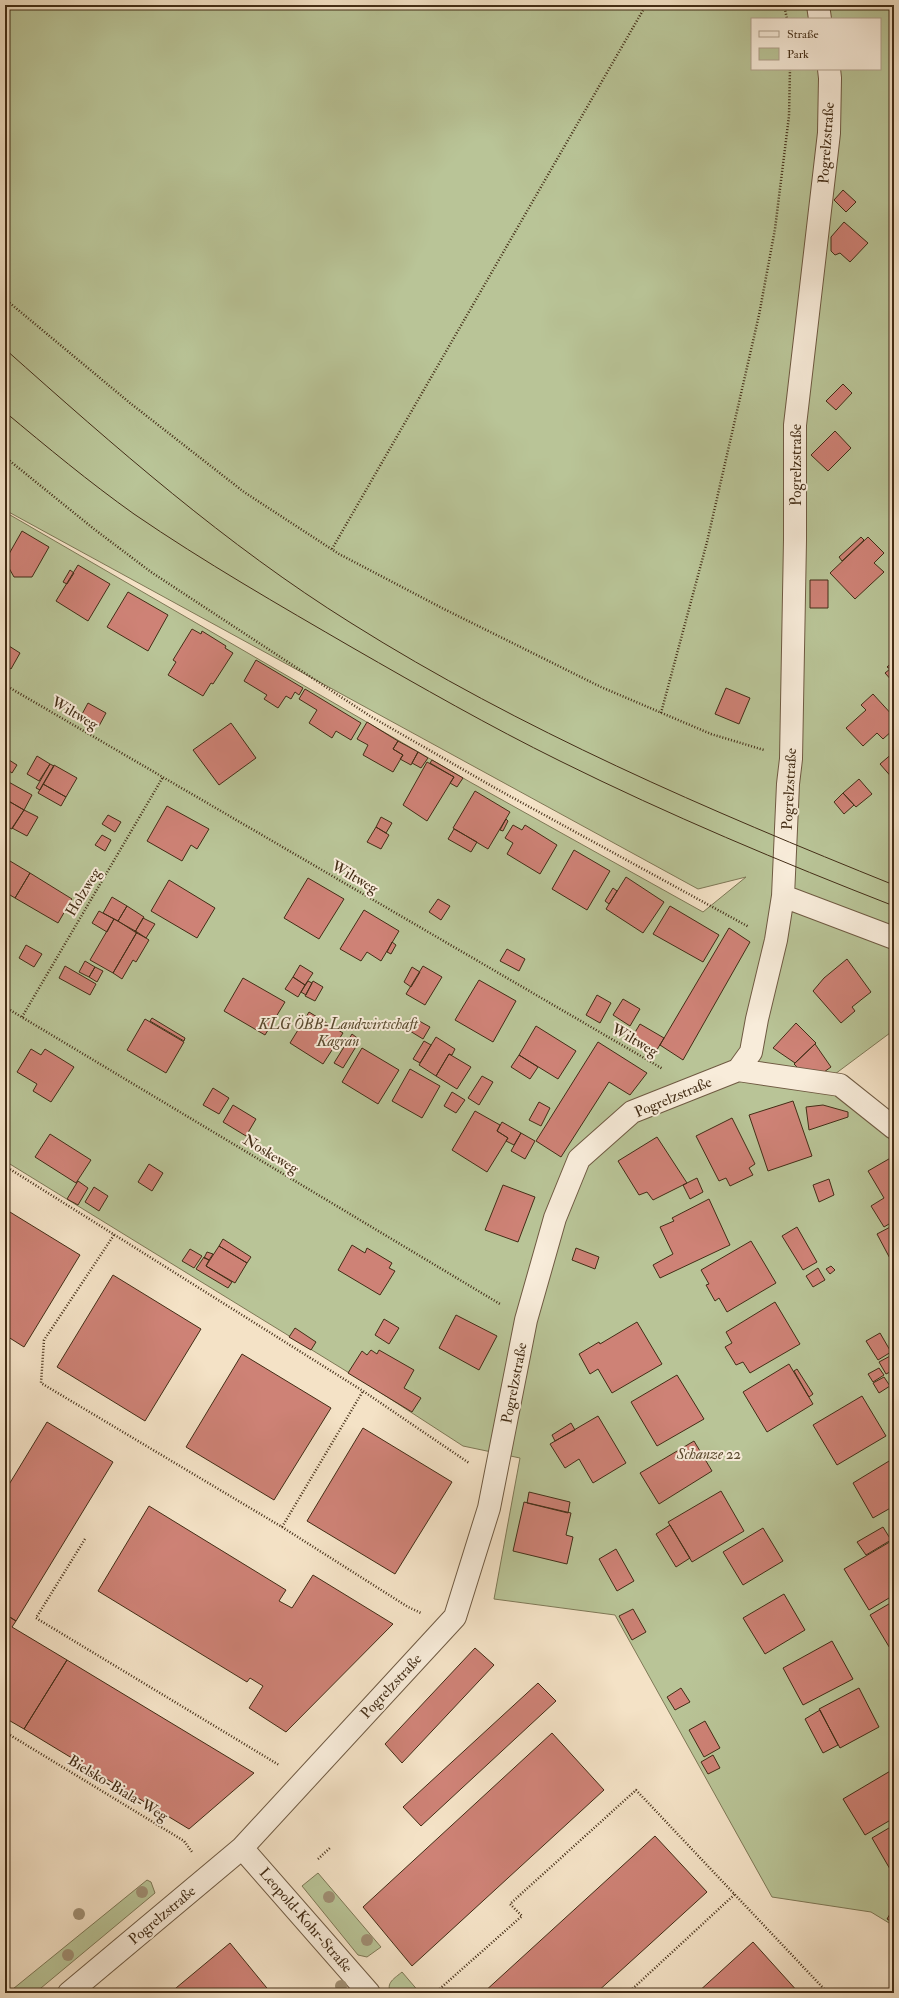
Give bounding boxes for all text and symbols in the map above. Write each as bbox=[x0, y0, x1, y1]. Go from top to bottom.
legend bbox=[751, 18, 881, 70]
text: Straße bbox=[787, 27, 818, 42]
text: Park bbox=[787, 47, 809, 62]
street label: Pogrelzstraße bbox=[814, 101, 839, 185]
street label: Pogrelzstraße bbox=[787, 424, 806, 506]
street label: Wiltweg bbox=[47, 692, 102, 735]
street label: Pogrelzstraße bbox=[778, 748, 801, 830]
street label: Wiltweg bbox=[327, 856, 382, 899]
street label: Holzweg bbox=[62, 864, 106, 920]
park label: KLG ÖBB-Landwirtschaft Kagran bbox=[257, 1014, 419, 1051]
street label: Wiltweg bbox=[607, 1019, 662, 1062]
street label: Pogrelzstraße bbox=[632, 1073, 715, 1122]
street label: Noskeweg bbox=[240, 1130, 303, 1179]
street label: Pogrelzstraße bbox=[497, 1341, 532, 1425]
park label: Schanze 22 bbox=[676, 1445, 741, 1464]
street label: Pogrelzstraße bbox=[356, 1650, 426, 1723]
street label: Bielsko-Biala-Weg bbox=[64, 1751, 172, 1826]
street label: Leopold-Kohr-Straße bbox=[254, 1864, 356, 1977]
street label: Pogrelzstraße bbox=[125, 1882, 200, 1949]

